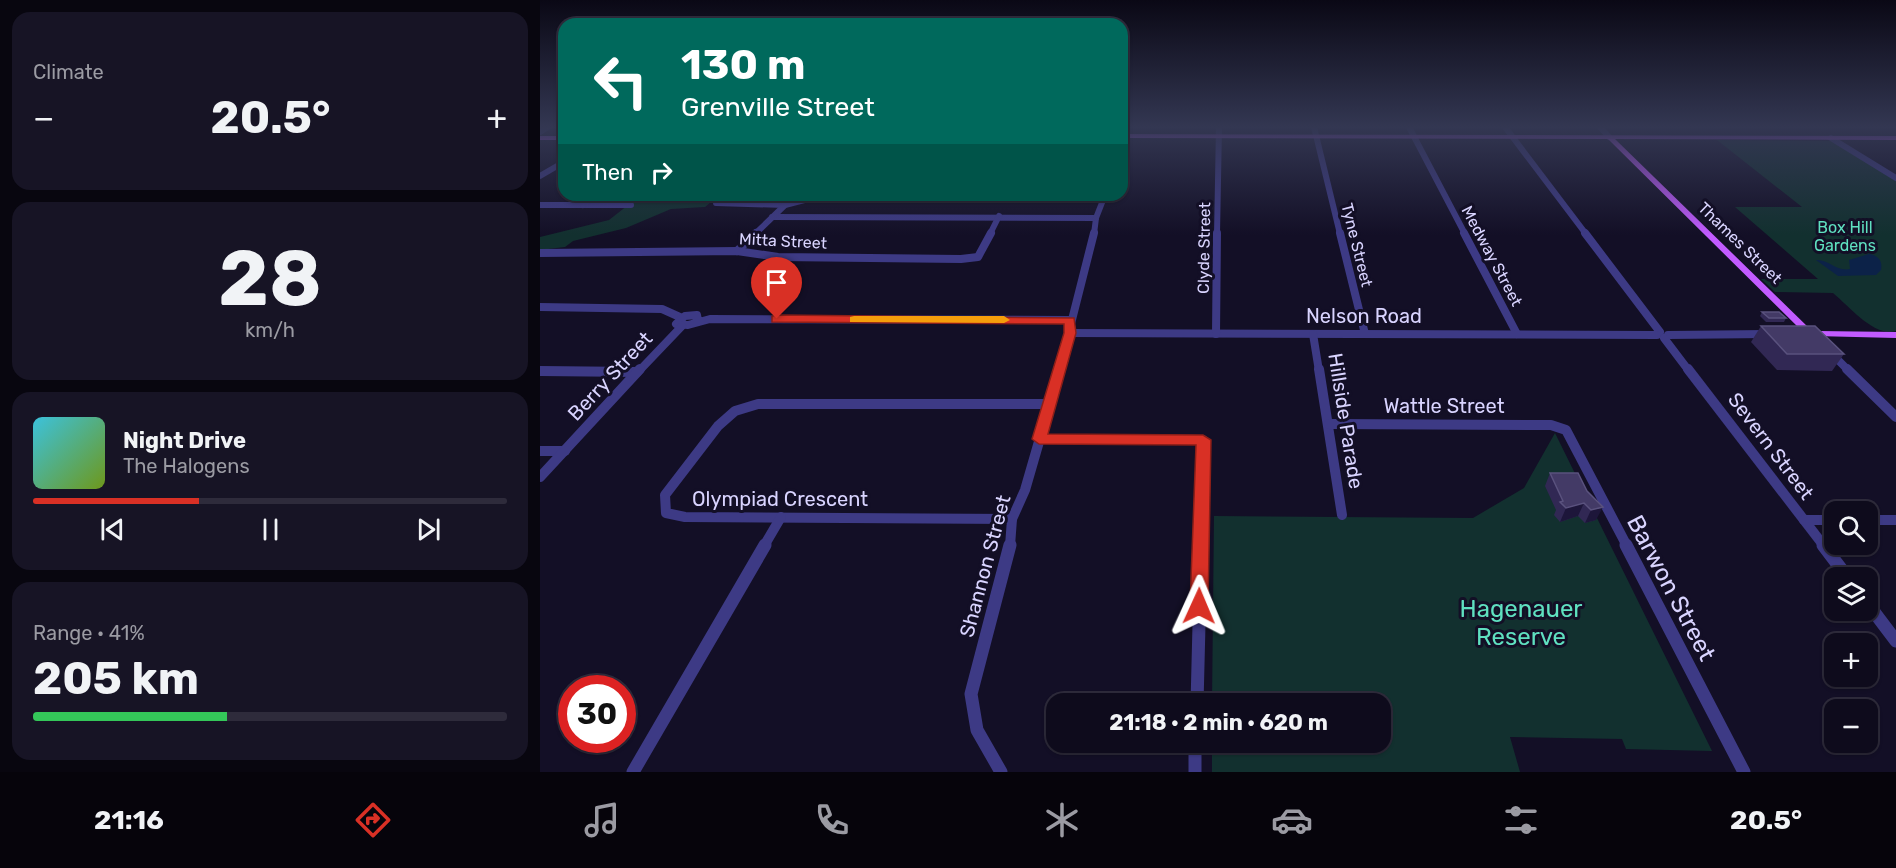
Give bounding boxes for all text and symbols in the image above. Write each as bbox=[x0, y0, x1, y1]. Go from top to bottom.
text: 130 m bbox=[681, 40, 806, 90]
icon: left bbox=[582, 42, 660, 120]
text: Climate bbox=[33, 60, 104, 84]
text: 20.5° bbox=[211, 91, 330, 144]
text: Grenville Street bbox=[681, 91, 875, 123]
text: − bbox=[33, 98, 54, 137]
text: + bbox=[486, 98, 507, 137]
icon: right bbox=[645, 156, 678, 189]
text: Then bbox=[582, 159, 633, 186]
street label: Thames Street bbox=[1694, 198, 1786, 288]
street label: Tyne Street bbox=[1337, 201, 1377, 289]
street label: Clyde Street bbox=[1194, 202, 1214, 294]
street label: Medway Street bbox=[1458, 203, 1526, 309]
park label: Box Hill Gardens bbox=[1814, 218, 1876, 255]
street label: Mitta Street bbox=[739, 229, 827, 253]
text: 28 bbox=[218, 232, 322, 325]
pin bbox=[751, 257, 802, 319]
icon: arrive bbox=[760, 266, 793, 299]
street label: Nelson Road bbox=[1306, 304, 1422, 328]
text: km/h bbox=[245, 318, 295, 342]
street label: Berry Street bbox=[563, 326, 657, 426]
street label: Hillside Parade bbox=[1323, 351, 1369, 491]
street label: Severn Street bbox=[1723, 388, 1819, 504]
street label: Wattle Street bbox=[1384, 394, 1505, 418]
text: Night Drive bbox=[123, 427, 246, 454]
text: The Halogens bbox=[123, 454, 250, 478]
street label: Olympiad Crescent bbox=[692, 487, 868, 511]
street label: Shannon Street bbox=[954, 492, 1016, 640]
map controls bbox=[1824, 501, 1878, 753]
button: search bbox=[1824, 501, 1878, 555]
street label: Barwon Street bbox=[1621, 510, 1721, 666]
icon: previous bbox=[96, 513, 129, 546]
icon: pause bbox=[254, 513, 287, 546]
icon: next bbox=[412, 513, 445, 546]
button: layers bbox=[1824, 567, 1878, 621]
position arrow bbox=[1167, 574, 1231, 638]
park label: Hagenauer Reserve bbox=[1460, 595, 1582, 651]
text: Range · 41% bbox=[33, 621, 145, 645]
button: + bbox=[1824, 633, 1878, 687]
text: 205 km bbox=[33, 652, 199, 705]
speed limit sign: 30 bbox=[558, 675, 636, 753]
button: − bbox=[1824, 699, 1878, 753]
text: 21:18 · 2 min · 620 m bbox=[1109, 709, 1328, 736]
icon: directions bbox=[352, 799, 394, 841]
icon: music bbox=[581, 799, 623, 841]
icon: phone bbox=[811, 799, 853, 841]
icon: climate bbox=[1041, 799, 1083, 841]
icon: car bbox=[1271, 799, 1313, 841]
icon: filters bbox=[1500, 799, 1542, 841]
text: 21:16 bbox=[94, 804, 164, 836]
text: 20.5° bbox=[1730, 804, 1802, 836]

